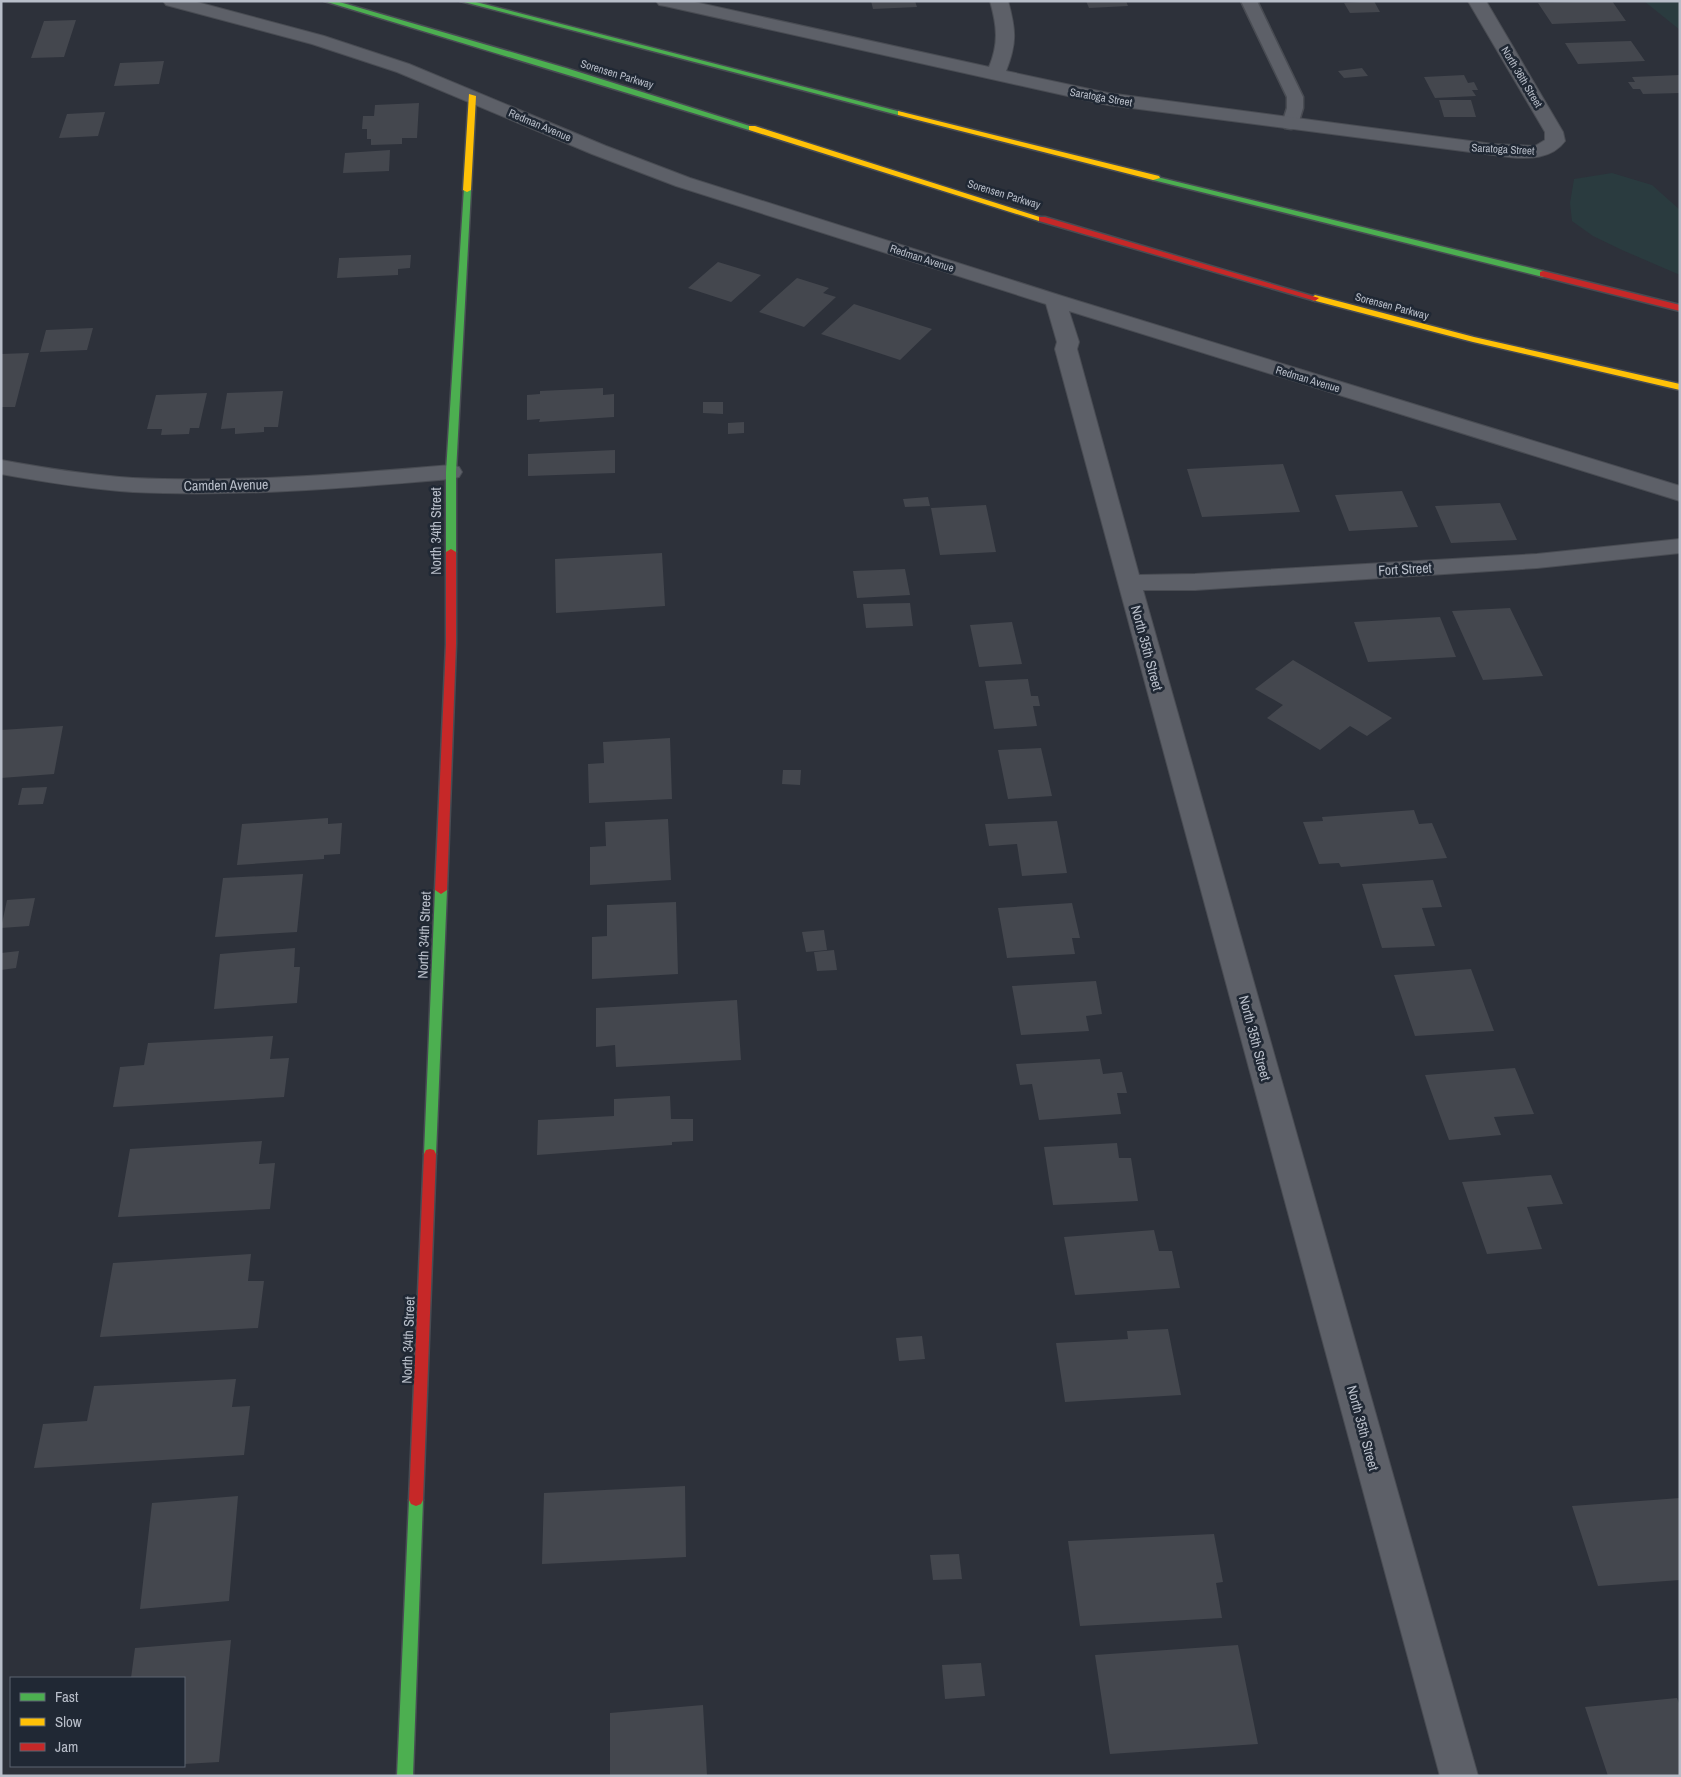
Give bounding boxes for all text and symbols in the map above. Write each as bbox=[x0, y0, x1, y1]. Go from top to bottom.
street label: North 36th Street bbox=[1498, 44, 1546, 110]
street label: Sorensen Parkway bbox=[579, 56, 656, 92]
street label: Saratoga Street bbox=[1069, 85, 1134, 109]
street label: Redman Avenue bbox=[507, 106, 573, 144]
street label: Saratoga Street bbox=[1471, 140, 1535, 158]
street label: Sorensen Parkway bbox=[966, 176, 1043, 212]
street label: Redman Avenue bbox=[888, 241, 956, 275]
street label: Sorensen Parkway bbox=[1354, 289, 1431, 323]
street label: Redman Avenue bbox=[1274, 363, 1342, 395]
street label: Camden Avenue bbox=[184, 475, 268, 495]
street label: North 34th Street bbox=[427, 487, 445, 575]
street label: Fort Street bbox=[1378, 559, 1432, 579]
street label: North 35th Street bbox=[1127, 603, 1167, 693]
street label: North 34th Street bbox=[413, 891, 435, 979]
street label: North 35th Street bbox=[1235, 993, 1275, 1083]
street label: North 34th Street bbox=[397, 1296, 419, 1384]
street label: North 35th Street bbox=[1343, 1383, 1383, 1473]
legend bbox=[10, 1677, 185, 1767]
text: Fast bbox=[55, 1686, 79, 1707]
text: Slow bbox=[55, 1711, 82, 1732]
text: Jam bbox=[55, 1736, 78, 1757]

